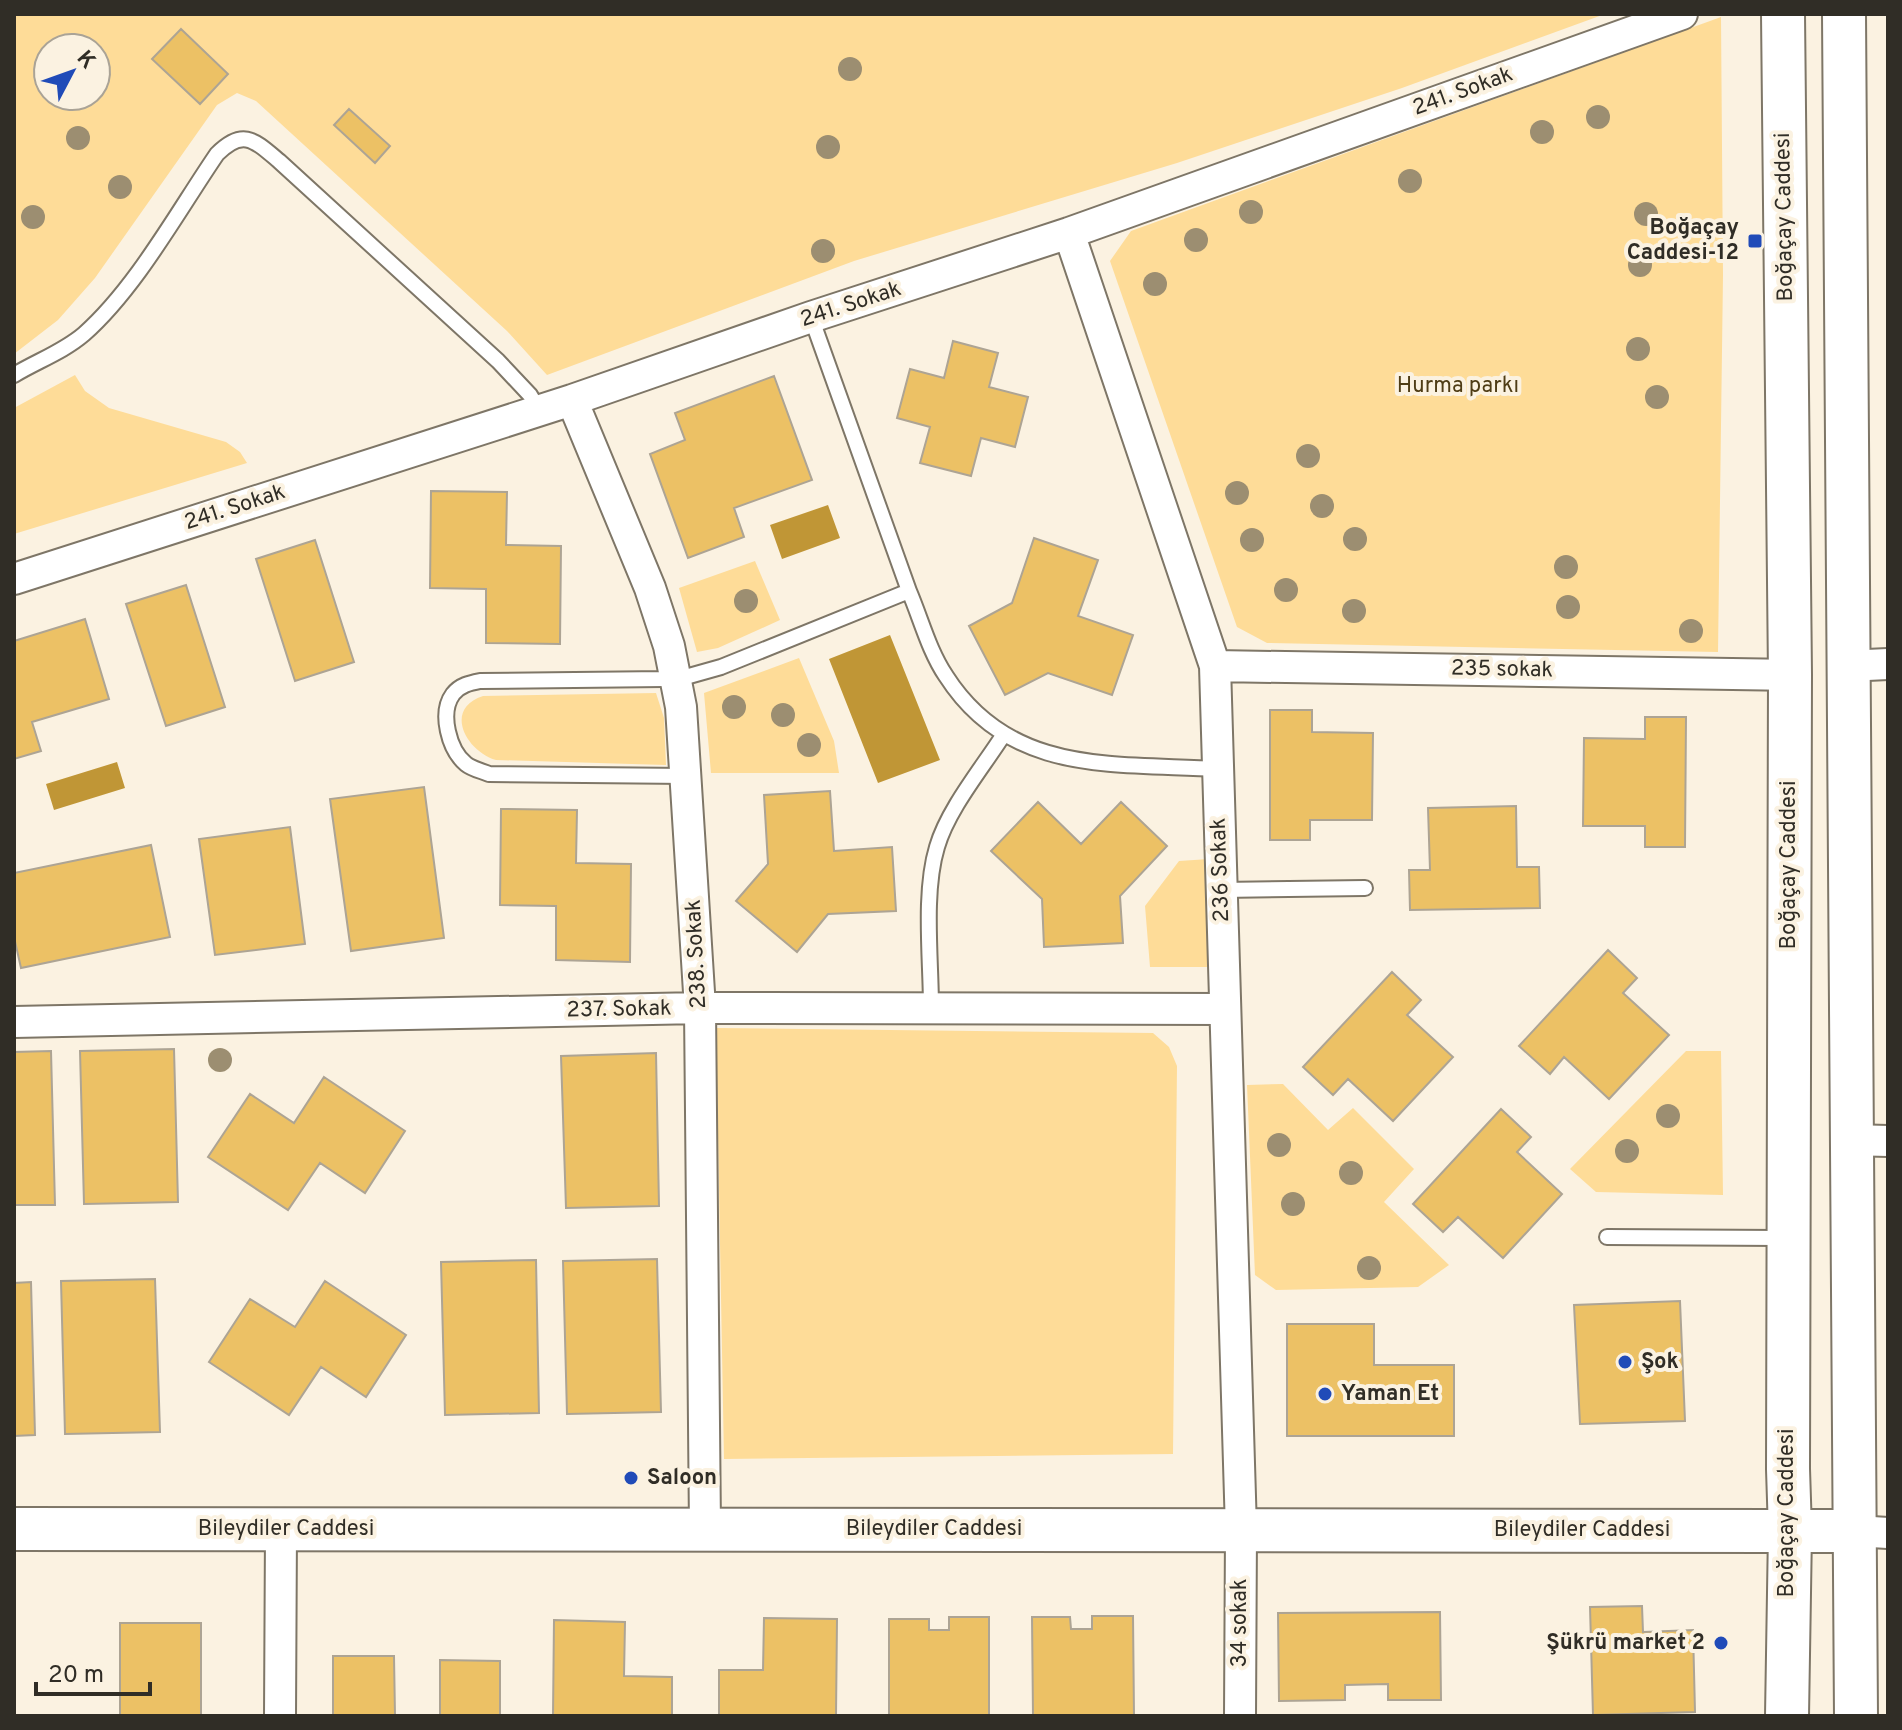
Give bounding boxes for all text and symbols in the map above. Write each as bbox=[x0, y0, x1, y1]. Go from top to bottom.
north arrow bbox=[32, 32, 112, 112]
text: K bbox=[70, 46, 101, 75]
street label: 241. Sokak bbox=[1409, 61, 1517, 123]
street label: Boğaçay Caddesi bbox=[1770, 132, 1800, 302]
place label: Boğaçay Caddesi-12 bbox=[1627, 215, 1739, 267]
marker: Boğaçay Caddesi-12 bbox=[1746, 232, 1764, 250]
street label: 241. Sokak bbox=[797, 276, 905, 334]
park label: Hurma parkı bbox=[1397, 373, 1519, 400]
street label: 241. Sokak bbox=[181, 479, 289, 537]
street label: 235 sokak bbox=[1451, 656, 1553, 684]
street label: Boğaçay Caddesi bbox=[1776, 780, 1803, 950]
street label: 236 Sokak bbox=[1206, 817, 1236, 923]
street label: 238. Sokak bbox=[681, 899, 713, 1009]
street label: 237. Sokak bbox=[566, 996, 672, 1024]
place label: Şok bbox=[1641, 1349, 1679, 1376]
marker: Şok bbox=[1616, 1353, 1634, 1371]
place label: Yaman Et bbox=[1341, 1381, 1439, 1408]
marker: Yaman Et bbox=[1316, 1385, 1334, 1403]
street label: Boğaçay Caddesi bbox=[1774, 1428, 1801, 1598]
place label: Saloon bbox=[647, 1465, 717, 1492]
marker: Saloon bbox=[622, 1469, 640, 1487]
street label: Bileydiler Caddesi bbox=[198, 1516, 374, 1543]
street label: Bileydiler Caddesi bbox=[846, 1516, 1022, 1543]
street label: Bileydiler Caddesi bbox=[1494, 1517, 1670, 1544]
street label: 34 sokak bbox=[1227, 1579, 1254, 1667]
place label: Şükrü market 2 bbox=[1546, 1630, 1705, 1657]
marker: Şükrü market 2 bbox=[1712, 1634, 1730, 1652]
scale bar bbox=[36, 1646, 150, 1696]
text: 20 m bbox=[48, 1661, 104, 1691]

